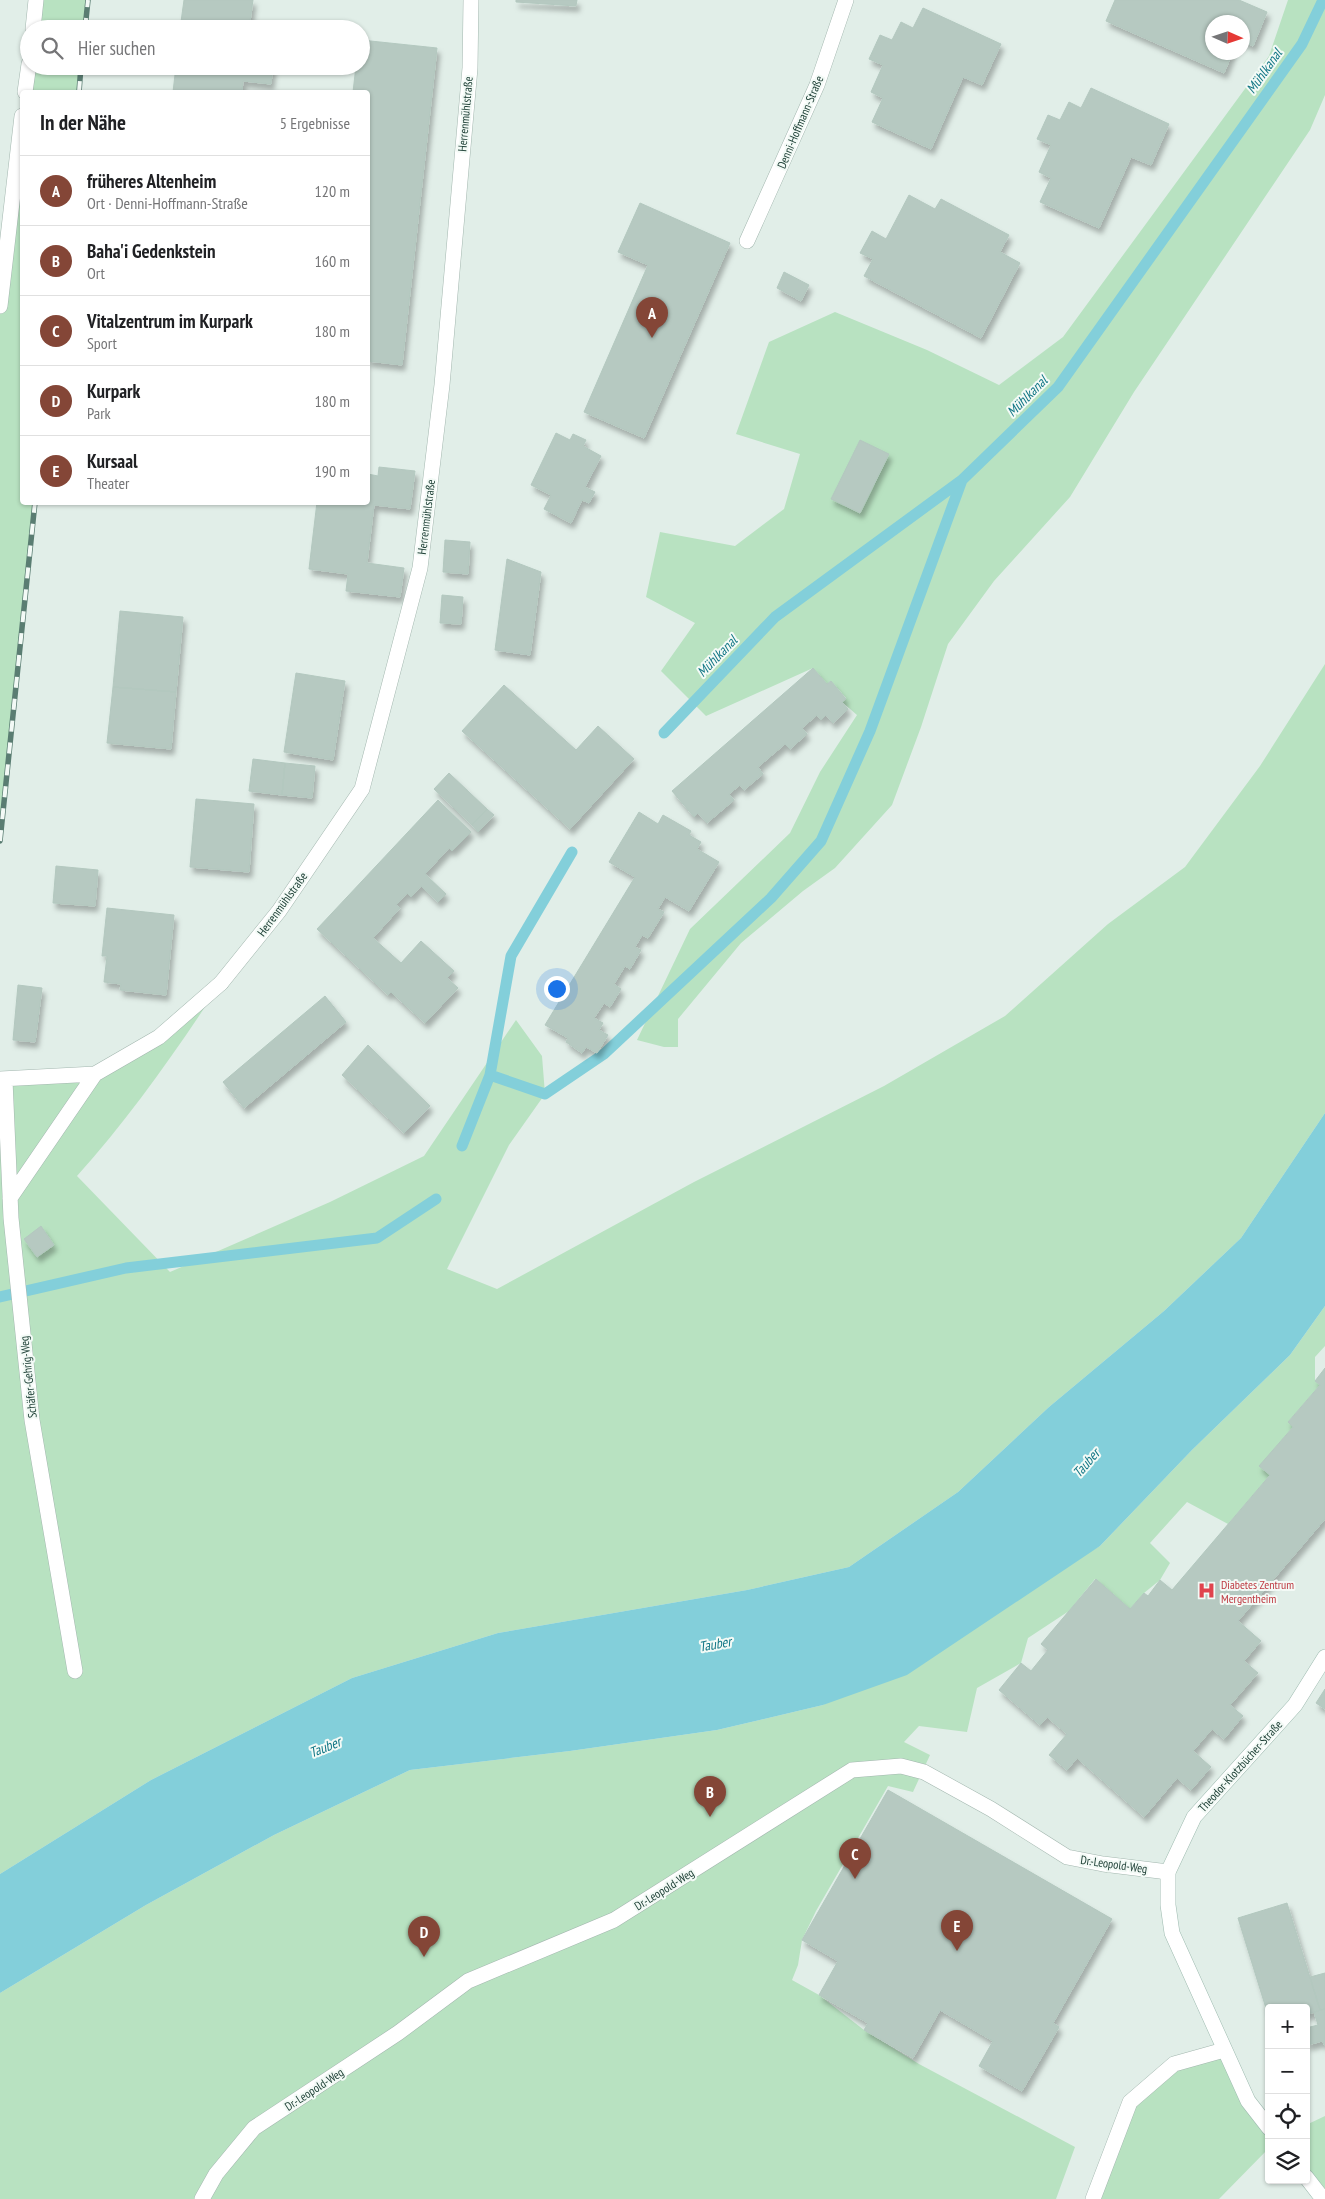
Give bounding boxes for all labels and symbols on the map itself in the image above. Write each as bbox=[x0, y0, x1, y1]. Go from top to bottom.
north arrow bbox=[1205, 15, 1250, 60]
water label: Mühlkanal bbox=[1242, 44, 1287, 97]
street label: Denni-Hoffmann-Straße bbox=[774, 73, 826, 171]
street label: Herrenmühlstraße bbox=[454, 76, 476, 152]
pin: A bbox=[636, 297, 668, 338]
water label: Mühlkanal bbox=[1003, 371, 1052, 420]
street label: Herrenmühlstraße bbox=[414, 479, 438, 555]
water label: Mühlkanal bbox=[693, 630, 742, 680]
street label: Herrenmühlstraße bbox=[254, 869, 310, 939]
your location bbox=[544, 976, 570, 1002]
street label: Schäfer-Gehrig-Weg bbox=[16, 1335, 40, 1419]
water label: Tauber bbox=[1069, 1443, 1105, 1481]
place label: Diabetes Zentrum Mergentheim bbox=[1221, 1577, 1294, 1606]
hospital icon: Diabetes Zentrum Mergentheim bbox=[1197, 1581, 1217, 1601]
water label: Tauber bbox=[697, 1632, 735, 1656]
street label: Theodor-Klotzbücher-Straße bbox=[1195, 1717, 1285, 1815]
water label: Tauber bbox=[307, 1732, 345, 1761]
pin: B bbox=[694, 1776, 726, 1817]
pin: C bbox=[839, 1838, 871, 1879]
street label: Dr.-Leopold-Weg bbox=[1080, 1852, 1148, 1876]
street label: Dr.-Leopold-Weg bbox=[631, 1865, 697, 1913]
pin: E bbox=[941, 1910, 973, 1951]
pin: D bbox=[408, 1916, 440, 1957]
street label: Dr.-Leopold-Weg bbox=[282, 2064, 346, 2114]

